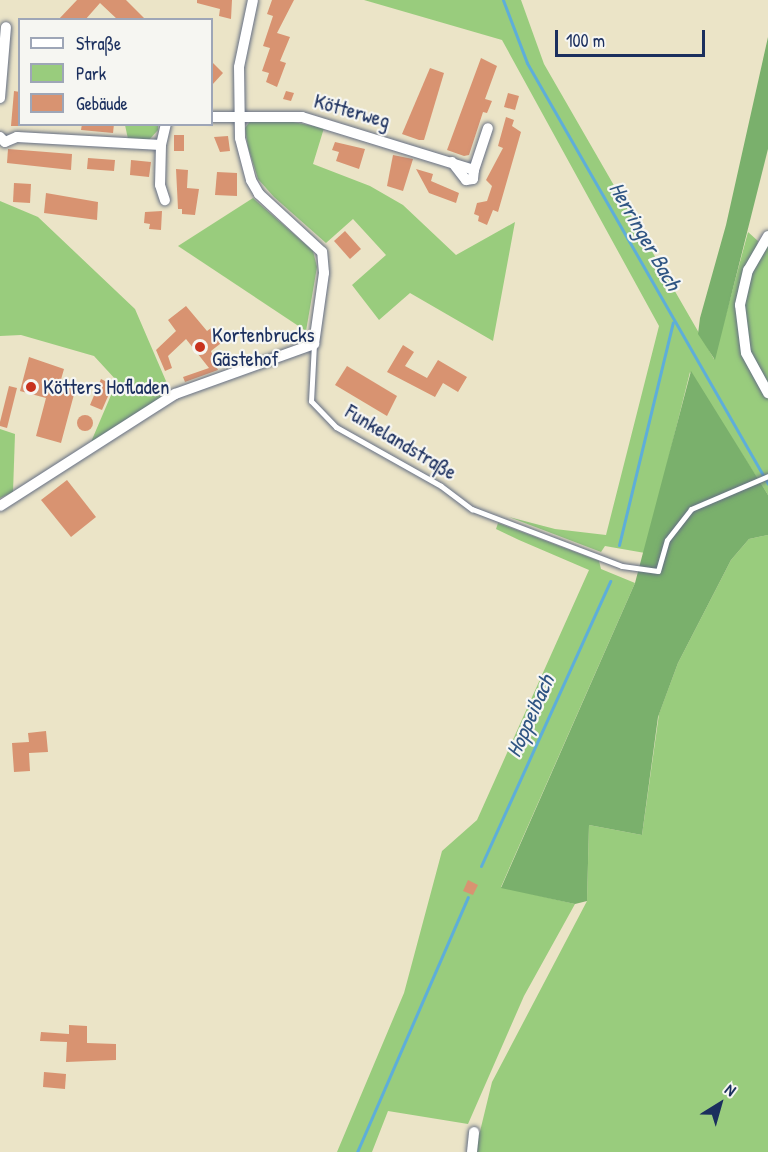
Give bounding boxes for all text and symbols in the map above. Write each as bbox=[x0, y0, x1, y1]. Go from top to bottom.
legend bbox=[18, 18, 213, 126]
scale bar bbox=[558, 18, 708, 56]
text: 100 m bbox=[566, 28, 605, 53]
text: Straße bbox=[76, 31, 121, 56]
text: Park bbox=[76, 61, 106, 86]
street label: Kötterweg bbox=[311, 88, 393, 134]
text: Gebäude bbox=[76, 91, 128, 116]
water label: Herringer Bach bbox=[603, 177, 687, 295]
place label: Kortenbrucks Gästehof bbox=[212, 322, 315, 372]
marker: Kortenbrucks Gästehof bbox=[193, 340, 207, 354]
place label: Kötters Hofladen bbox=[43, 374, 170, 400]
marker: Kötters Hofladen bbox=[24, 380, 38, 394]
street label: Funkelandstraße bbox=[341, 399, 461, 485]
water label: Hoppeibach bbox=[500, 671, 560, 761]
north arrow bbox=[690, 1074, 750, 1134]
text: N bbox=[721, 1078, 741, 1101]

